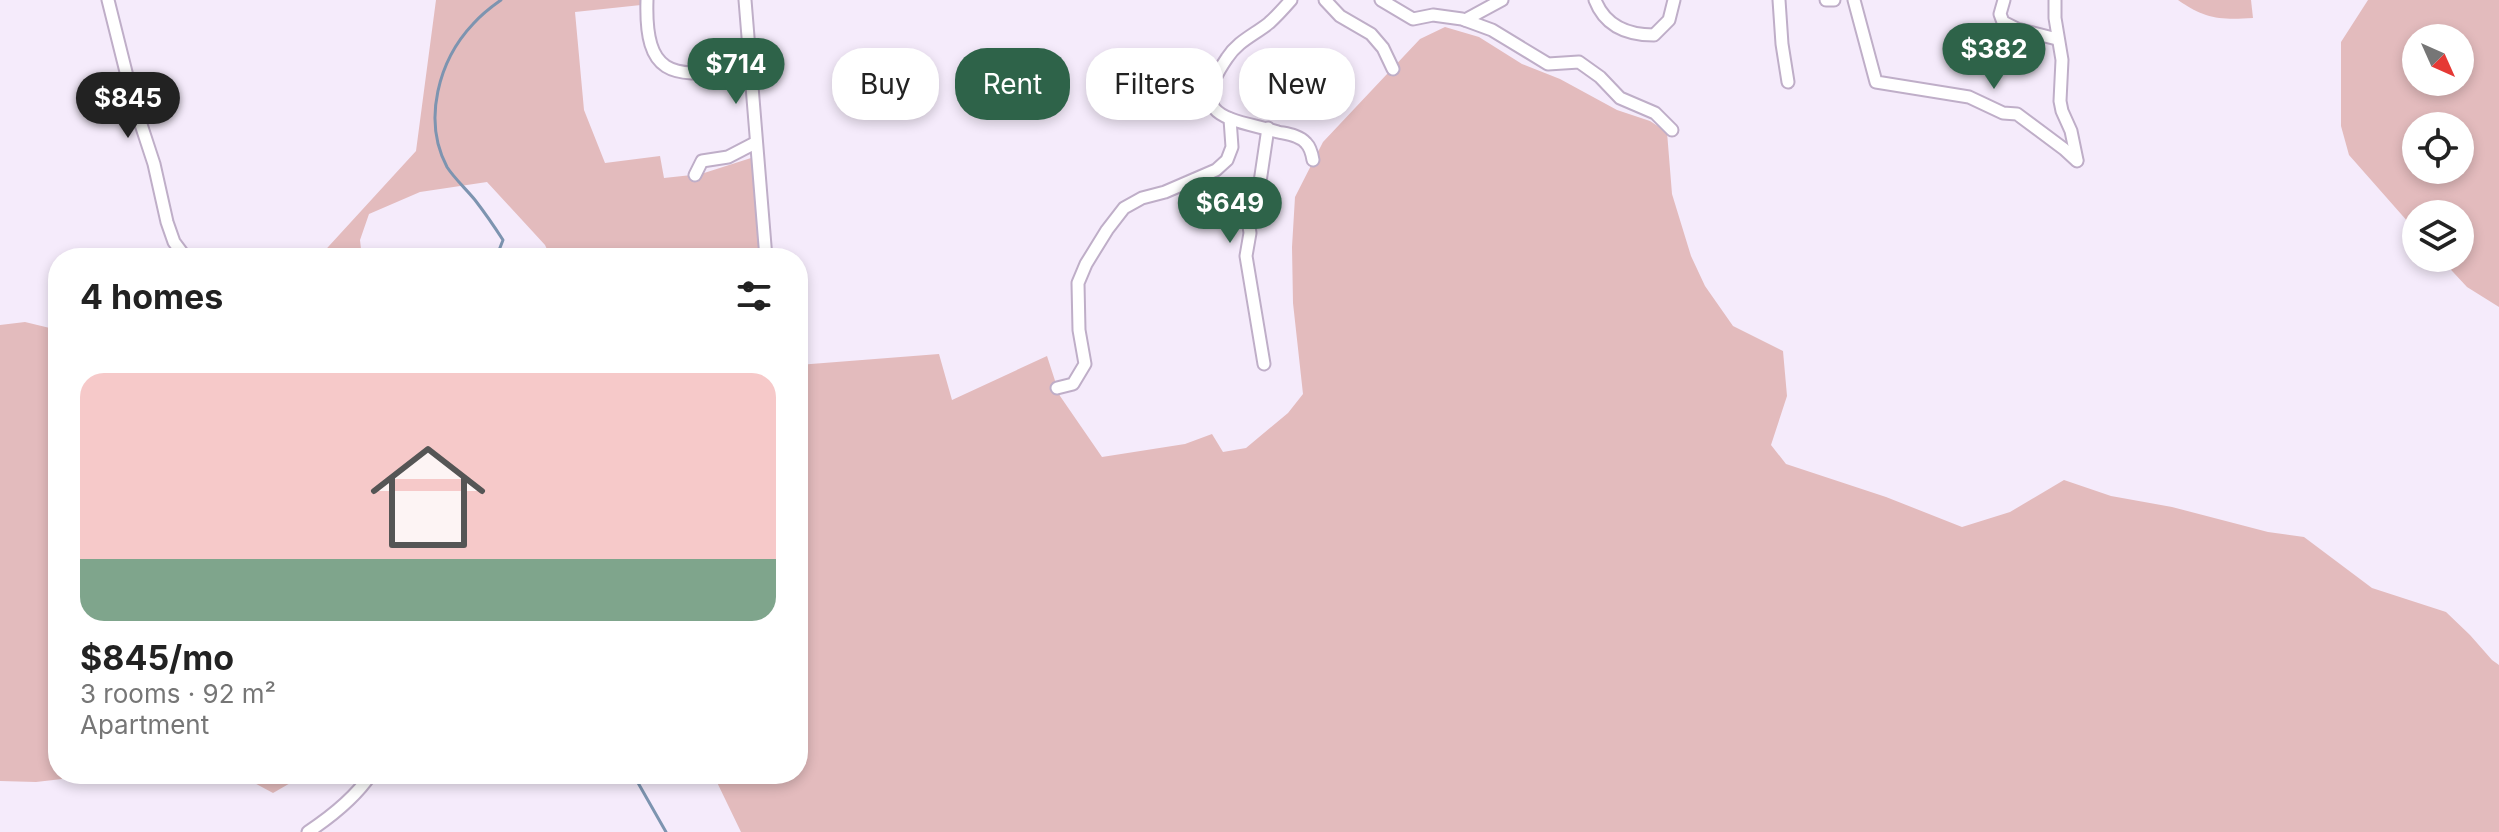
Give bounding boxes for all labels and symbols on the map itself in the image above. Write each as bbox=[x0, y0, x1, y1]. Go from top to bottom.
pin: $382 bbox=[1947, 23, 2041, 91]
north arrow bbox=[2402, 24, 2474, 96]
pin: $714 bbox=[689, 38, 783, 106]
pin: $845 bbox=[81, 72, 175, 140]
pin: $649 bbox=[1183, 177, 1277, 245]

